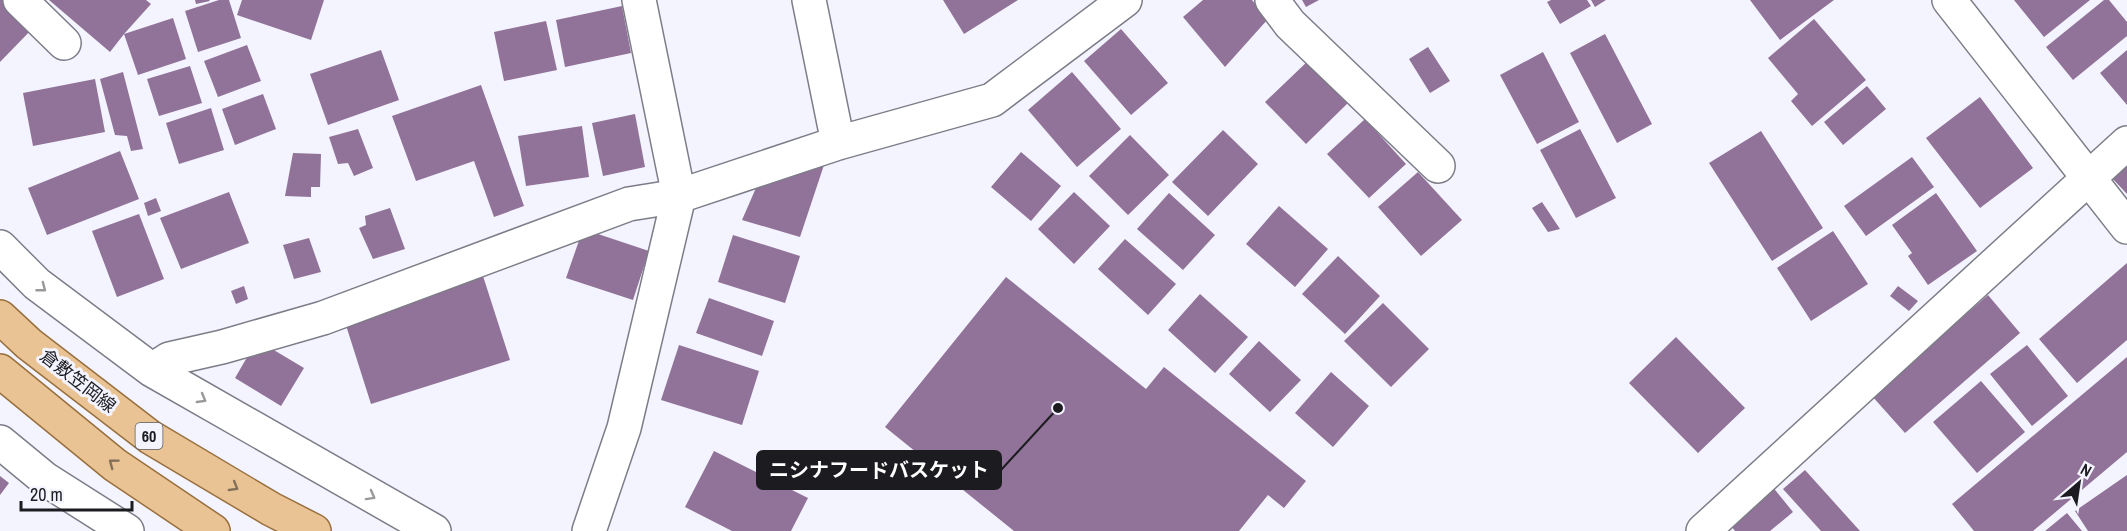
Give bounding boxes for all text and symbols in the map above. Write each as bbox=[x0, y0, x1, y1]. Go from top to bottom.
one-way arrow bbox=[35, 280, 46, 291]
street label: 倉敷笠岡線 bbox=[35, 343, 121, 418]
one-way arrow bbox=[196, 392, 206, 403]
road number: 60 bbox=[136, 423, 162, 449]
callout: ニシナフードバスケット bbox=[757, 451, 1001, 489]
north arrow bbox=[2049, 453, 2109, 513]
text: ニシナフードバスケット bbox=[769, 456, 989, 483]
text: N bbox=[2077, 458, 2096, 482]
one-way arrow bbox=[108, 459, 119, 470]
scale bar bbox=[21, 474, 132, 512]
one-way arrow bbox=[228, 479, 238, 491]
text: 20 m bbox=[30, 482, 63, 507]
one-way arrow bbox=[365, 488, 375, 500]

